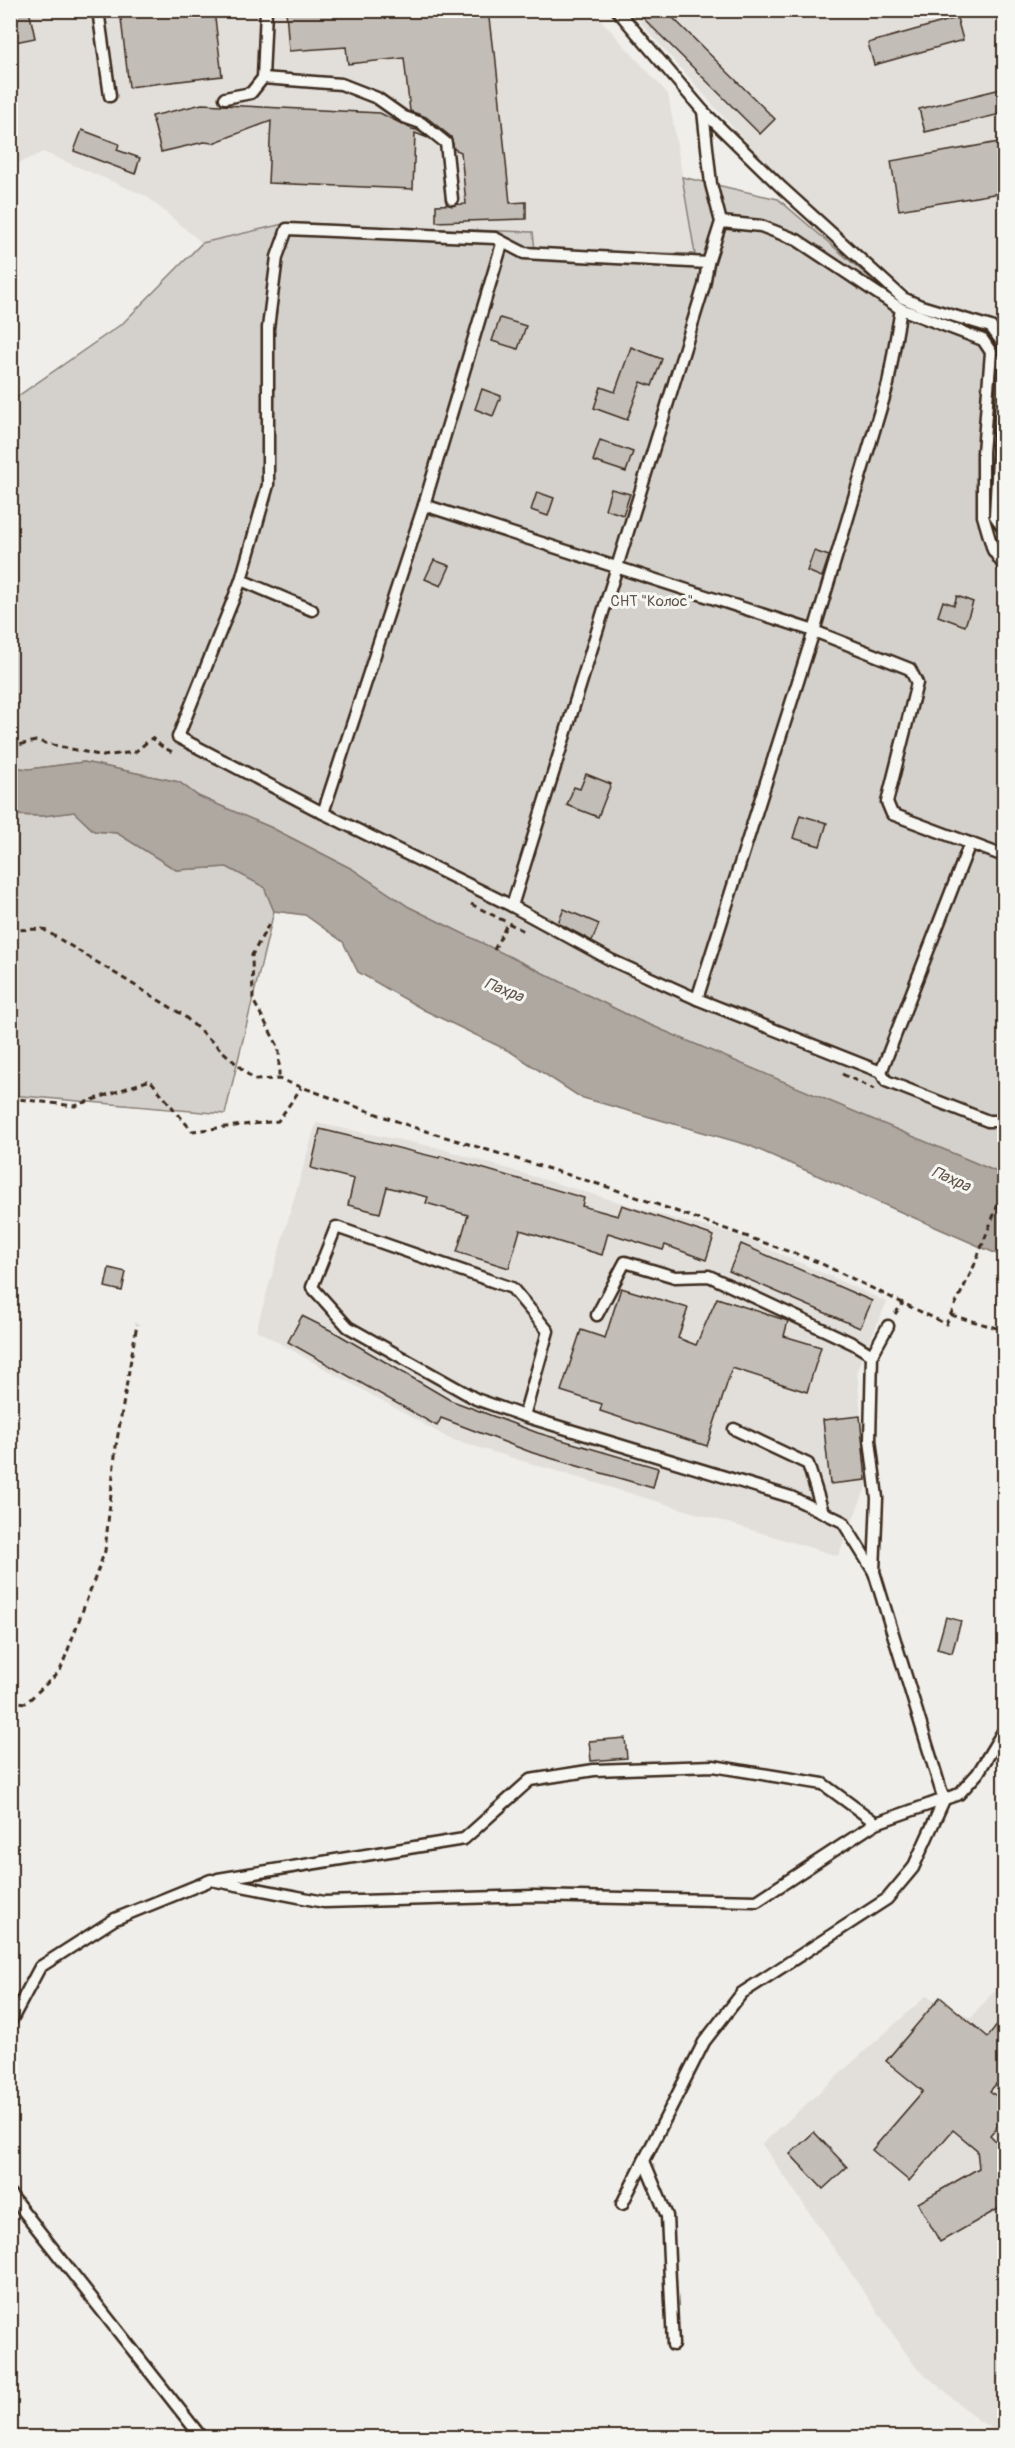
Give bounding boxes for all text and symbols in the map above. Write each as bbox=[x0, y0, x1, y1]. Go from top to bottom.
park label: СНТ "Колос" bbox=[611, 592, 693, 611]
water label: Пахра bbox=[482, 973, 528, 1007]
water label: Пахра bbox=[929, 1162, 975, 1197]

